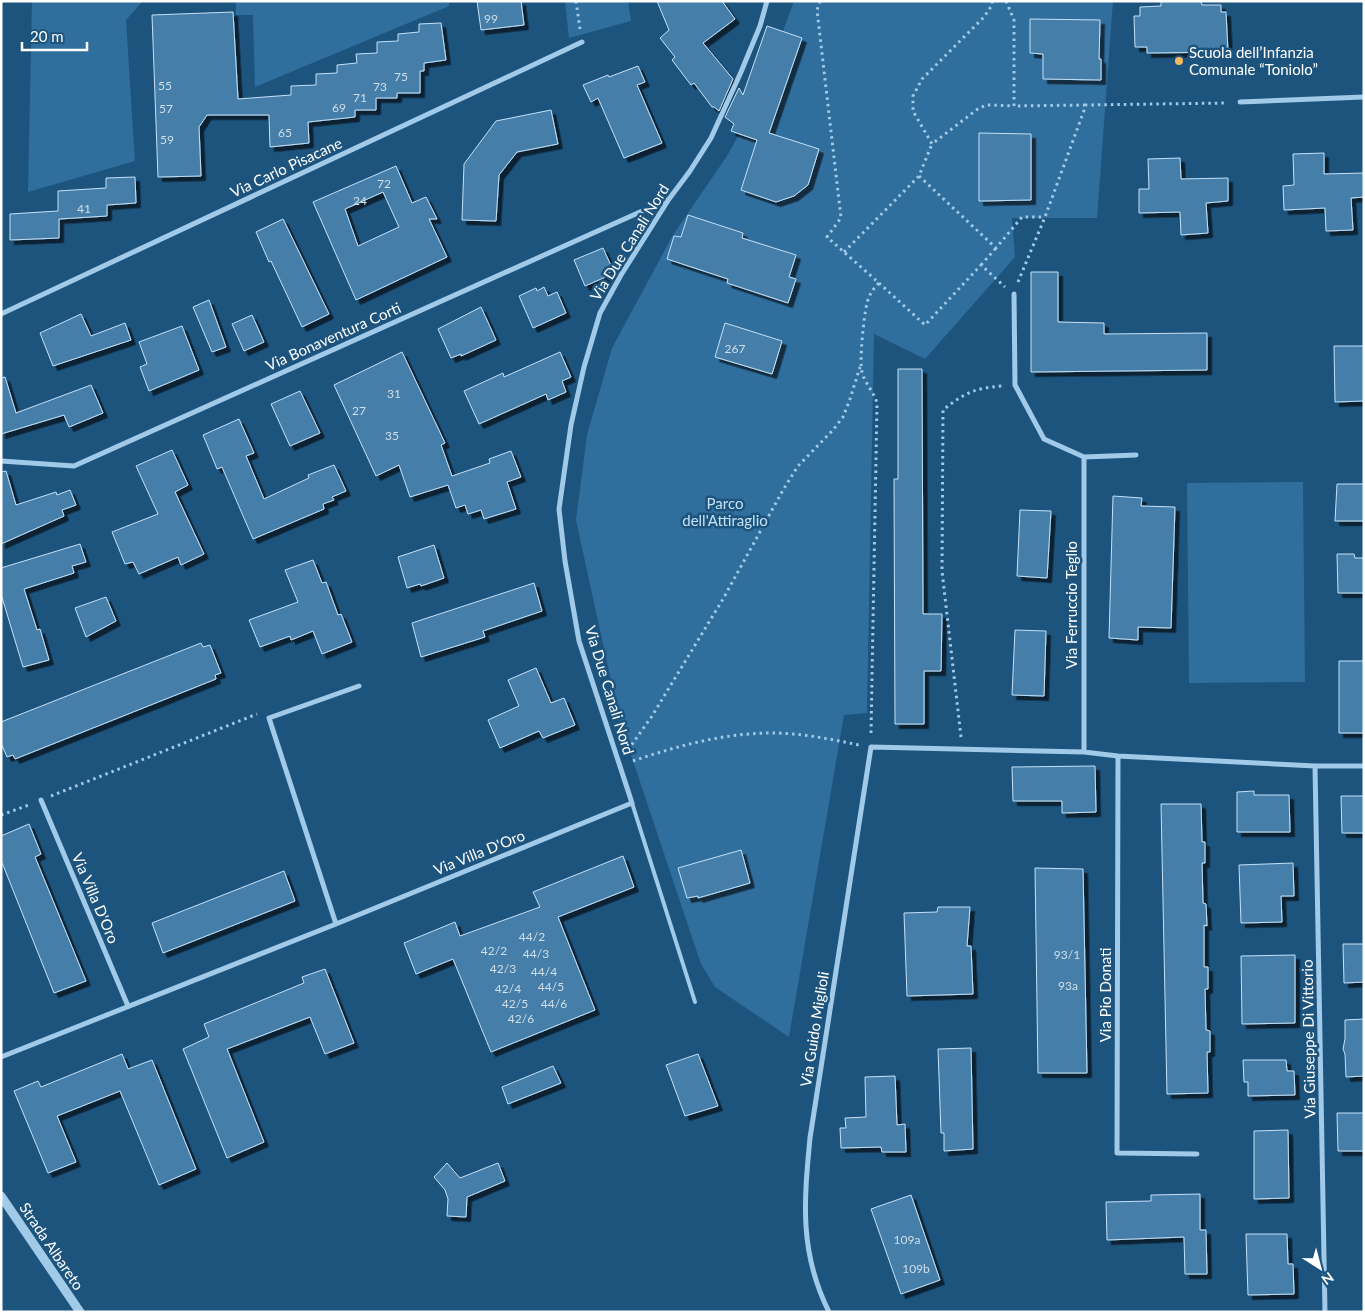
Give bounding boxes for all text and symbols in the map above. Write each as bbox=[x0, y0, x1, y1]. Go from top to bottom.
house number: 99 bbox=[484, 11, 498, 26]
scale bar bbox=[22, 20, 88, 52]
text: 20 m bbox=[30, 27, 64, 45]
place label: Scuola dell’Infanzia Comunale “Toniolo” bbox=[1189, 43, 1318, 78]
marker: Scuola dell’Infanzia Comunale “Toniolo” bbox=[1173, 55, 1185, 67]
house number: 75 bbox=[394, 69, 408, 84]
house number: 55 bbox=[158, 78, 172, 93]
house number: 73 bbox=[373, 79, 387, 94]
house number: 71 bbox=[353, 90, 367, 105]
house number: 69 bbox=[332, 100, 346, 115]
house number: 57 bbox=[159, 101, 173, 116]
house number: 65 bbox=[278, 125, 292, 140]
house number: 59 bbox=[160, 132, 174, 147]
street label: Via Carlo Pisacane bbox=[227, 133, 345, 201]
house number: 72 bbox=[377, 176, 391, 191]
street label: Via Due Canali Nord bbox=[586, 180, 672, 304]
house number: 24 bbox=[353, 193, 367, 208]
house number: 41 bbox=[77, 201, 91, 216]
street label: Via Bonaventura Corti bbox=[263, 298, 403, 374]
house number: 267 bbox=[725, 341, 745, 356]
house number: 31 bbox=[387, 386, 401, 401]
house number: 27 bbox=[352, 403, 366, 418]
house number: 35 bbox=[385, 428, 399, 443]
park label: Parco dell'Attiraglio bbox=[682, 494, 768, 529]
street label: Via Ferruccio Teglio bbox=[1062, 541, 1080, 669]
street label: Via Due Canali Nord bbox=[582, 623, 638, 757]
street label: Via Villa D'Oro bbox=[431, 826, 527, 878]
street label: Via Villa D'Oro bbox=[69, 850, 123, 946]
house number: 44/2 bbox=[519, 929, 545, 944]
house number: 42/2 bbox=[481, 943, 507, 958]
house number: 44/3 bbox=[523, 946, 549, 961]
house number: 93/1 bbox=[1054, 947, 1080, 962]
street label: Via Pio Donati bbox=[1096, 948, 1114, 1042]
street label: Via Giuseppe Di Vittorio bbox=[1298, 959, 1318, 1119]
house number: 42/3 bbox=[490, 961, 516, 976]
house number: 44/4 bbox=[531, 964, 557, 979]
street label: Via Guido Miglioli bbox=[796, 970, 832, 1088]
house number: 93a bbox=[1058, 978, 1078, 993]
house number: 44/5 bbox=[538, 979, 564, 994]
house number: 42/4 bbox=[495, 981, 521, 996]
house number: 42/5 bbox=[502, 996, 528, 1011]
house number: 44/6 bbox=[541, 996, 567, 1011]
house number: 42/6 bbox=[508, 1011, 534, 1026]
street label: Strada Albareto bbox=[16, 1199, 88, 1293]
house number: 109a bbox=[894, 1232, 920, 1247]
north arrow bbox=[1295, 1243, 1345, 1293]
house number: 109b bbox=[902, 1261, 930, 1276]
text: N bbox=[1319, 1269, 1337, 1289]

